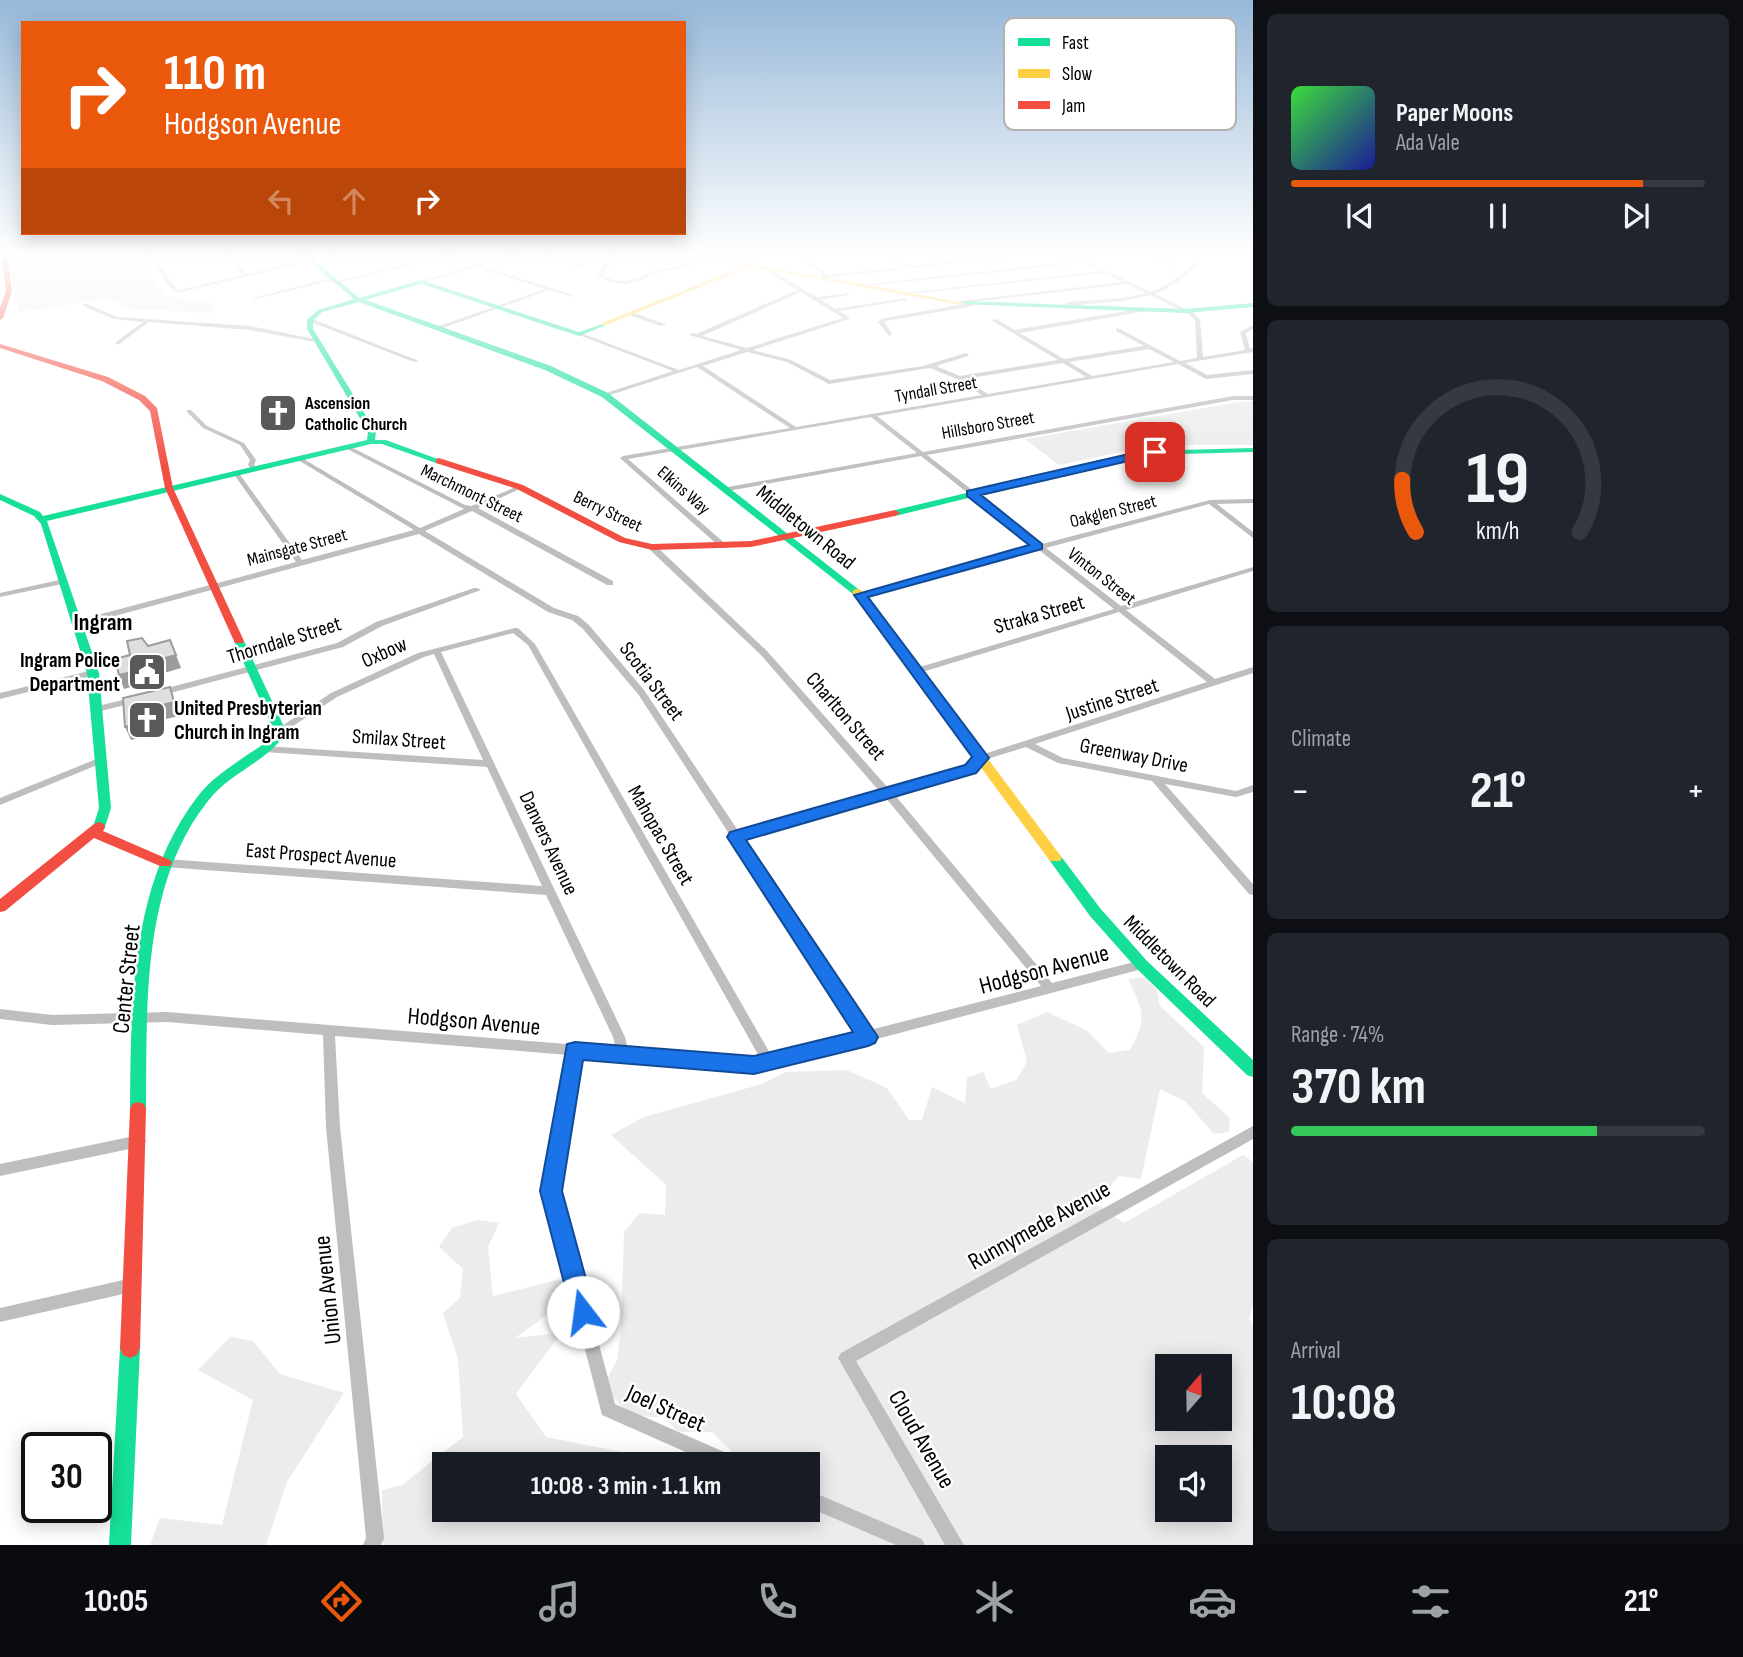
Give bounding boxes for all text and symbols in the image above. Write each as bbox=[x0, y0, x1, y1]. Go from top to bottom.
legend bbox=[1004, 18, 1236, 130]
text: Fast bbox=[1062, 32, 1089, 55]
text: 110 m bbox=[164, 45, 266, 104]
icon: right bbox=[49, 49, 140, 140]
text: Slow bbox=[1062, 63, 1092, 86]
text: Jam bbox=[1061, 95, 1085, 118]
text: Paper Moons bbox=[1396, 98, 1513, 129]
text: Hodgson Avenue bbox=[164, 105, 341, 144]
text: Ada Vale bbox=[1396, 129, 1460, 157]
icon: left bbox=[262, 182, 300, 220]
icon: ahead bbox=[335, 182, 373, 220]
icon: right bbox=[408, 182, 446, 220]
icon: previous bbox=[1341, 197, 1379, 235]
icon: pause bbox=[1479, 197, 1517, 235]
icon: next bbox=[1617, 197, 1655, 235]
street label: Tyndall Street bbox=[893, 372, 979, 407]
church icon: Ascension Catholic Church bbox=[257, 392, 299, 434]
place label: Ascension Catholic Church bbox=[304, 393, 407, 435]
street label: Hillsboro Street bbox=[940, 407, 1037, 444]
pin bbox=[1125, 422, 1185, 482]
icon: arrive bbox=[1136, 433, 1174, 471]
text: 19 bbox=[1466, 437, 1530, 525]
street label: Marchmont Street bbox=[417, 460, 527, 527]
street label: Elkins Way bbox=[653, 462, 714, 519]
street label: Middletown Road bbox=[751, 480, 860, 575]
street label: Berry Street bbox=[570, 486, 646, 537]
street label: Oakglen Street bbox=[1068, 490, 1159, 532]
text: km/h bbox=[1476, 516, 1520, 547]
street label: Mainsgate Street bbox=[245, 524, 350, 571]
street label: Vinton Street bbox=[1063, 543, 1140, 610]
street label: Straka Street bbox=[991, 590, 1087, 639]
district label: Ingram bbox=[74, 608, 132, 637]
street label: Thorndale Street bbox=[224, 611, 344, 670]
street label: Oxbow bbox=[357, 631, 411, 674]
street label: Scotia Street bbox=[614, 637, 689, 726]
place label: Ingram Police Department bbox=[20, 648, 120, 697]
public building icon: Ingram Police Department bbox=[126, 651, 168, 693]
street label: Charlton Street bbox=[801, 667, 891, 766]
street label: Justine Street bbox=[1062, 673, 1162, 727]
place label: United Presbyterian Church in Ingram bbox=[174, 696, 322, 745]
church icon: United Presbyterian Church in Ingram bbox=[126, 699, 168, 741]
street label: Smilax Street bbox=[351, 724, 447, 755]
text: Climate bbox=[1291, 725, 1351, 753]
street label: Greenway Drive bbox=[1078, 733, 1190, 778]
text: 21° bbox=[1470, 760, 1526, 823]
text: − bbox=[1291, 769, 1310, 814]
text: + bbox=[1686, 769, 1705, 814]
street label: Mahopac Street bbox=[622, 781, 699, 890]
street label: Danvers Avenue bbox=[514, 787, 583, 899]
street label: East Prospect Avenue bbox=[245, 838, 397, 873]
street label: Middletown Road bbox=[1118, 910, 1221, 1013]
street label: Center Street bbox=[106, 923, 147, 1035]
street label: Hodgson Avenue bbox=[976, 938, 1112, 1001]
street label: Hodgson Avenue bbox=[406, 1001, 542, 1042]
text: Range · 74% bbox=[1291, 1021, 1385, 1049]
text: 370 km bbox=[1291, 1056, 1426, 1119]
street label: Runnymede Avenue bbox=[963, 1174, 1115, 1276]
street label: Union Avenue bbox=[307, 1234, 348, 1346]
position arrow bbox=[546, 1275, 620, 1349]
text: Arrival bbox=[1291, 1337, 1340, 1365]
north arrow bbox=[1155, 1354, 1232, 1432]
map controls bbox=[1155, 1354, 1232, 1522]
text: 10:08 bbox=[1291, 1372, 1396, 1435]
street label: Joel Street bbox=[621, 1378, 710, 1439]
street label: Cloud Avenue bbox=[882, 1385, 961, 1494]
speed limit sign: 30 bbox=[21, 1432, 112, 1523]
button: sound bbox=[1155, 1445, 1232, 1522]
text: 10:08 · 3 min · 1.1 km bbox=[531, 1471, 721, 1502]
icon: directions bbox=[317, 1577, 366, 1626]
icon: music bbox=[535, 1577, 584, 1626]
icon: phone bbox=[753, 1577, 802, 1626]
icon: climate bbox=[970, 1577, 1019, 1626]
icon: car bbox=[1188, 1577, 1237, 1626]
icon: filters bbox=[1406, 1577, 1455, 1626]
text: 10:05 bbox=[84, 1582, 148, 1621]
text: 21° bbox=[1624, 1582, 1659, 1621]

